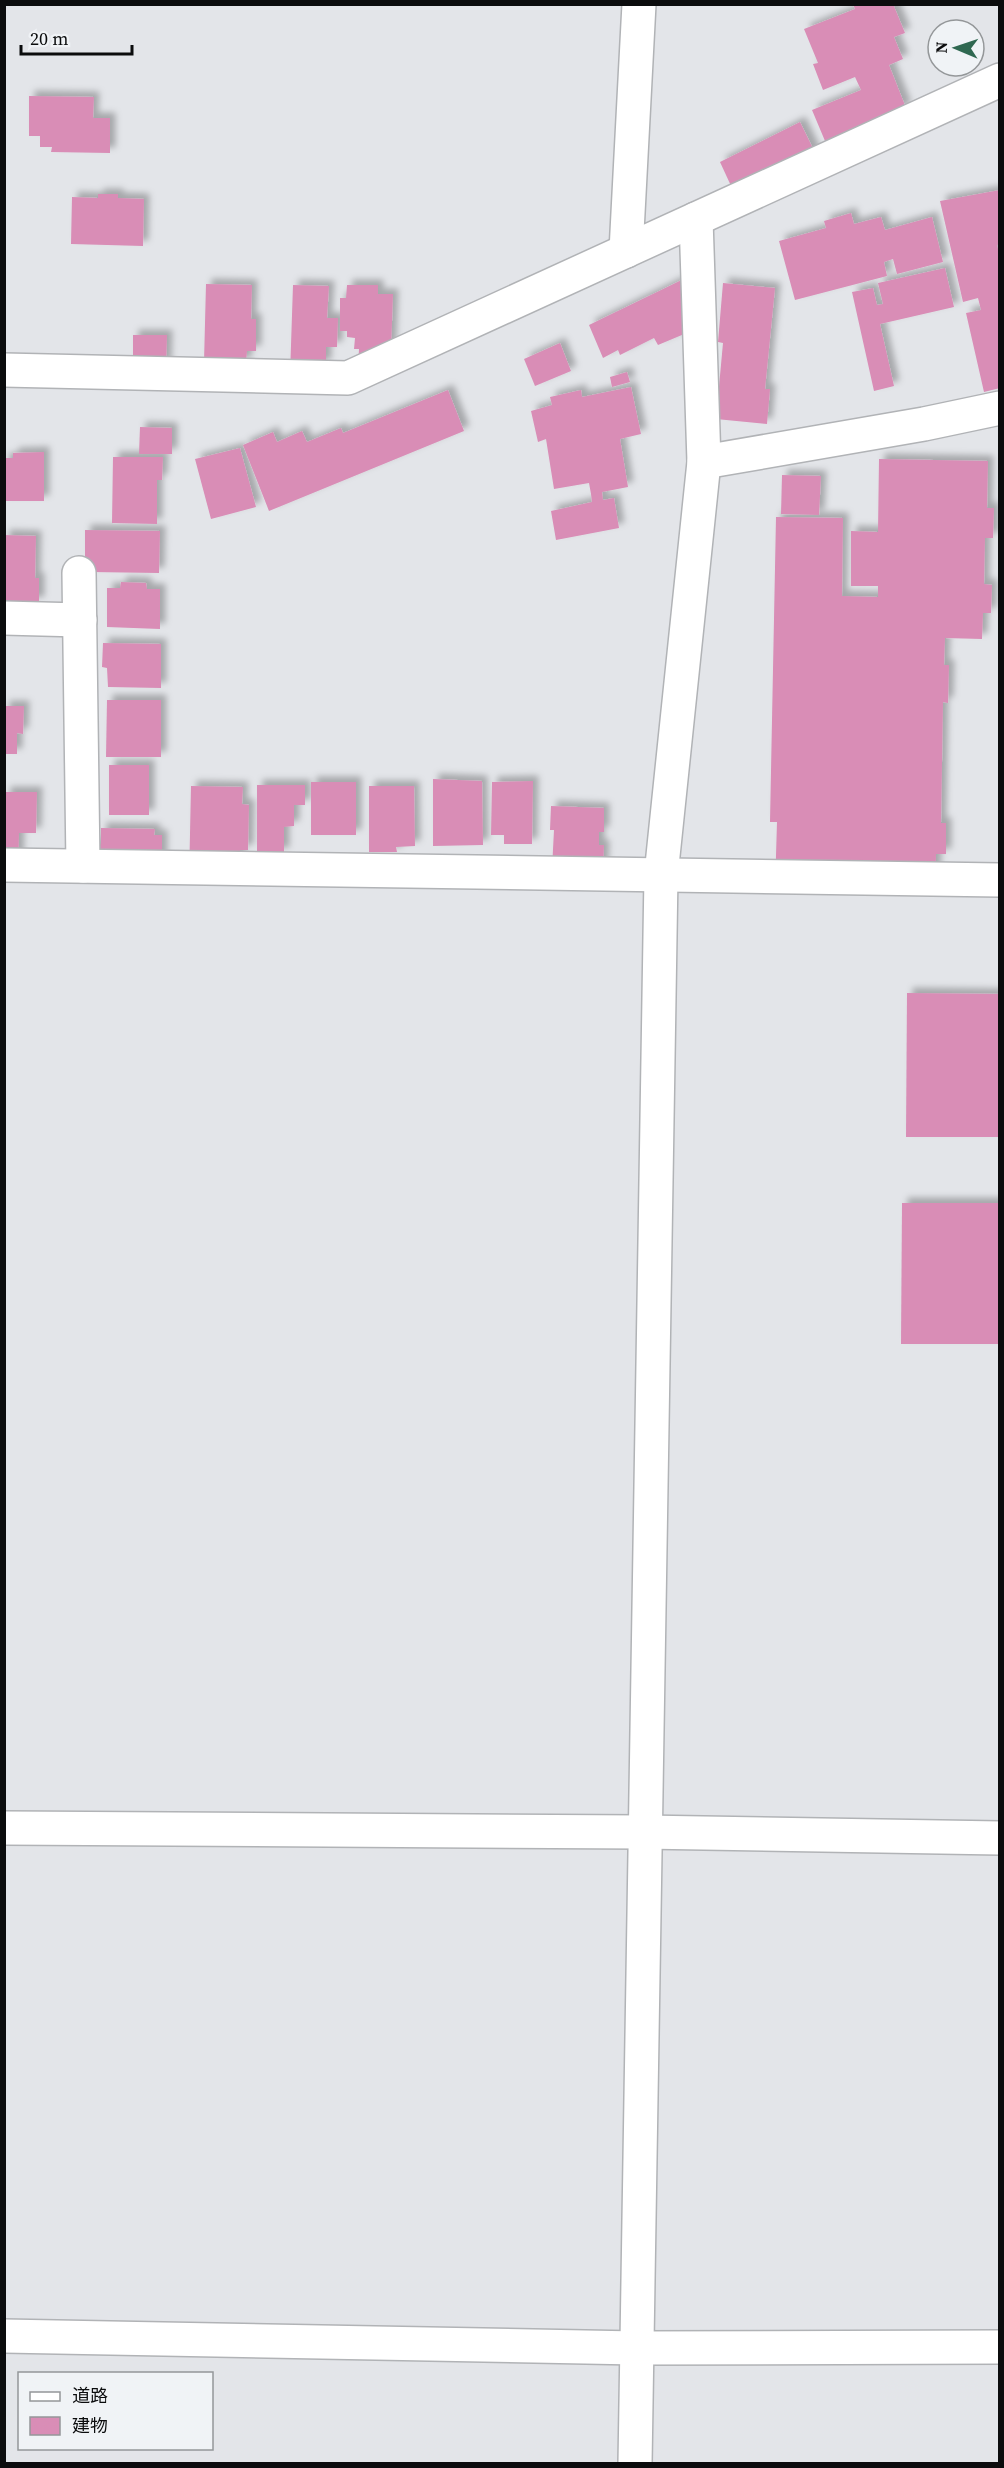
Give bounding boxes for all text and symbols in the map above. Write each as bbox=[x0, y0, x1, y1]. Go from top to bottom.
scale bar bbox=[21, 18, 132, 56]
north arrow bbox=[926, 18, 986, 78]
text: 20 m bbox=[30, 26, 68, 51]
text: N bbox=[930, 41, 952, 54]
legend bbox=[18, 2372, 213, 2450]
text: 道路 bbox=[72, 2383, 108, 2408]
text: 建物 bbox=[72, 2413, 108, 2438]

